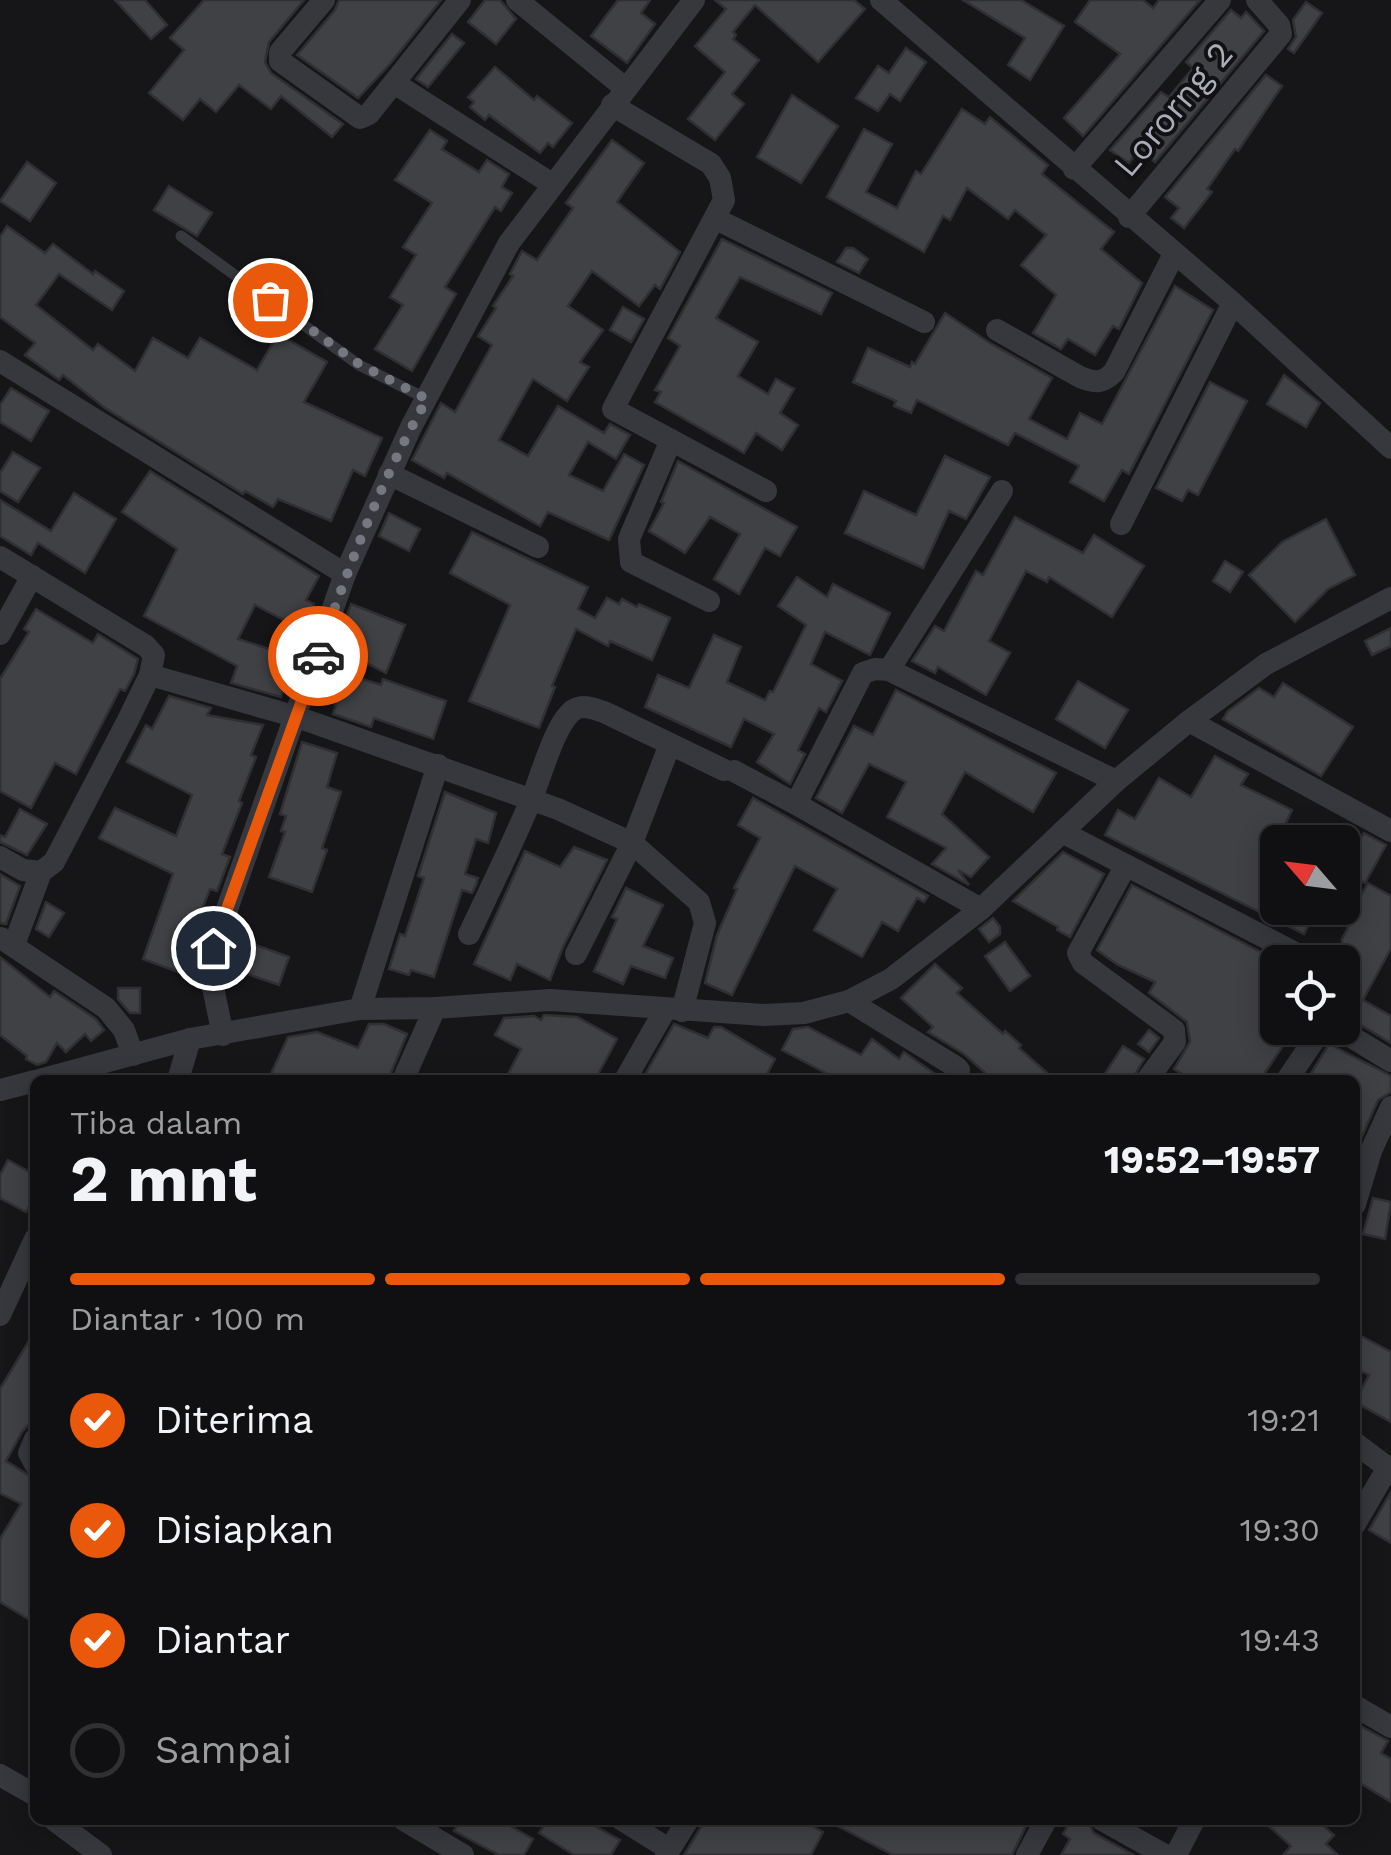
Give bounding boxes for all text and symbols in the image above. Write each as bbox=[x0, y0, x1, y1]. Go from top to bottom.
street label: Lororng 2 bbox=[1105, 33, 1241, 185]
pin bbox=[228, 258, 313, 343]
icon: bag bbox=[243, 273, 298, 328]
courier bbox=[268, 606, 368, 706]
icon: car bbox=[291, 629, 346, 684]
north arrow bbox=[1260, 825, 1360, 925]
map controls bbox=[1260, 825, 1360, 1045]
pin bbox=[171, 906, 256, 991]
icon: home bbox=[186, 921, 241, 976]
button: locate bbox=[1260, 945, 1360, 1045]
text: Tiba dalam bbox=[70, 1104, 242, 1142]
text: 19:52–19:57 bbox=[1104, 1138, 1320, 1182]
text: 2 mnt bbox=[70, 1141, 257, 1217]
text: Diantar · 100 m bbox=[70, 1300, 305, 1338]
icon: check bbox=[70, 1393, 125, 1448]
text: Diterima bbox=[155, 1398, 314, 1442]
text: 19:21 bbox=[1247, 1401, 1320, 1439]
icon: check bbox=[70, 1503, 125, 1558]
text: Disiapkan bbox=[155, 1508, 334, 1552]
text: 19:30 bbox=[1240, 1511, 1320, 1549]
icon: check bbox=[70, 1613, 125, 1668]
text: Diantar bbox=[155, 1618, 290, 1662]
text: 19:43 bbox=[1240, 1621, 1320, 1659]
text: Sampai bbox=[155, 1728, 292, 1772]

